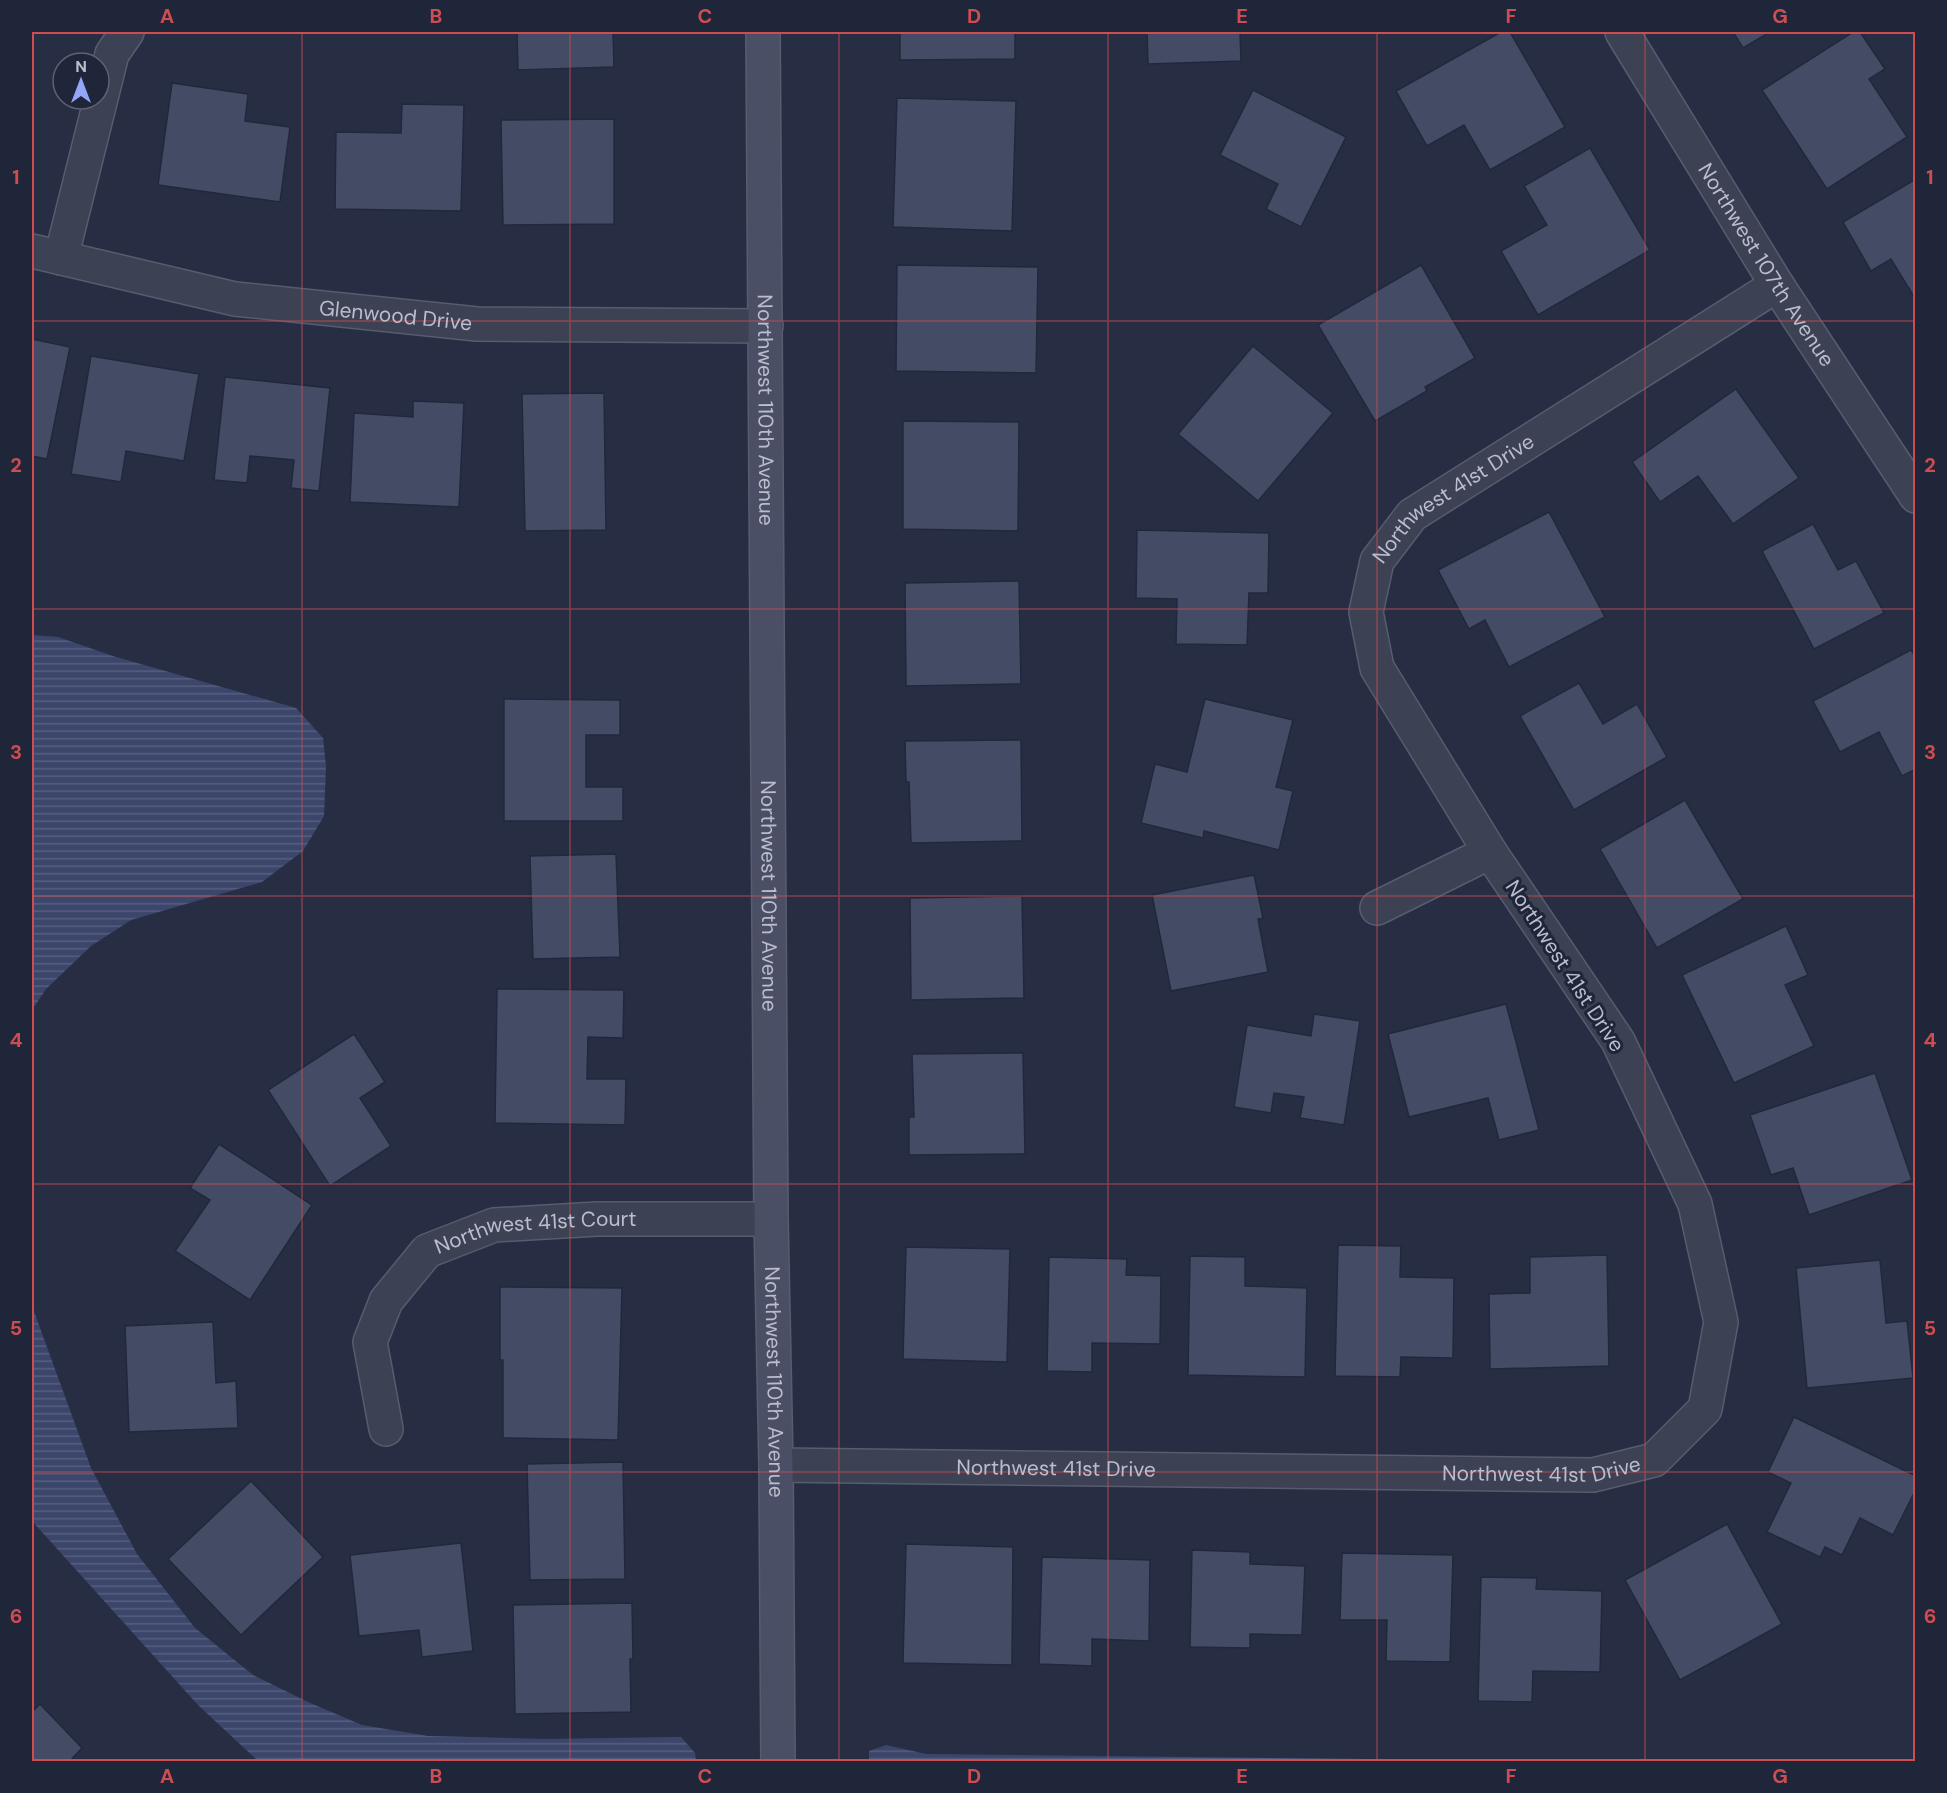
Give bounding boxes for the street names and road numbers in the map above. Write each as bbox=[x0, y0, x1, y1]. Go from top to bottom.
street label: Northwest 107th Avenue bbox=[1692, 158, 1841, 372]
street label: Glenwood Drive bbox=[318, 294, 473, 337]
street label: Northwest 110th Avenue bbox=[751, 294, 780, 526]
street label: Northwest 41st Drive bbox=[1366, 427, 1540, 569]
street label: Northwest 110th Avenue bbox=[754, 780, 784, 1012]
street label: Northwest 41st Drive bbox=[1499, 875, 1631, 1057]
street label: Northwest 41st Court bbox=[431, 1205, 637, 1261]
street label: Northwest 110th Avenue bbox=[758, 1266, 790, 1498]
street label: Northwest 41st Drive bbox=[1442, 1450, 1644, 1489]
street label: Northwest 41st Drive bbox=[956, 1453, 1156, 1484]

